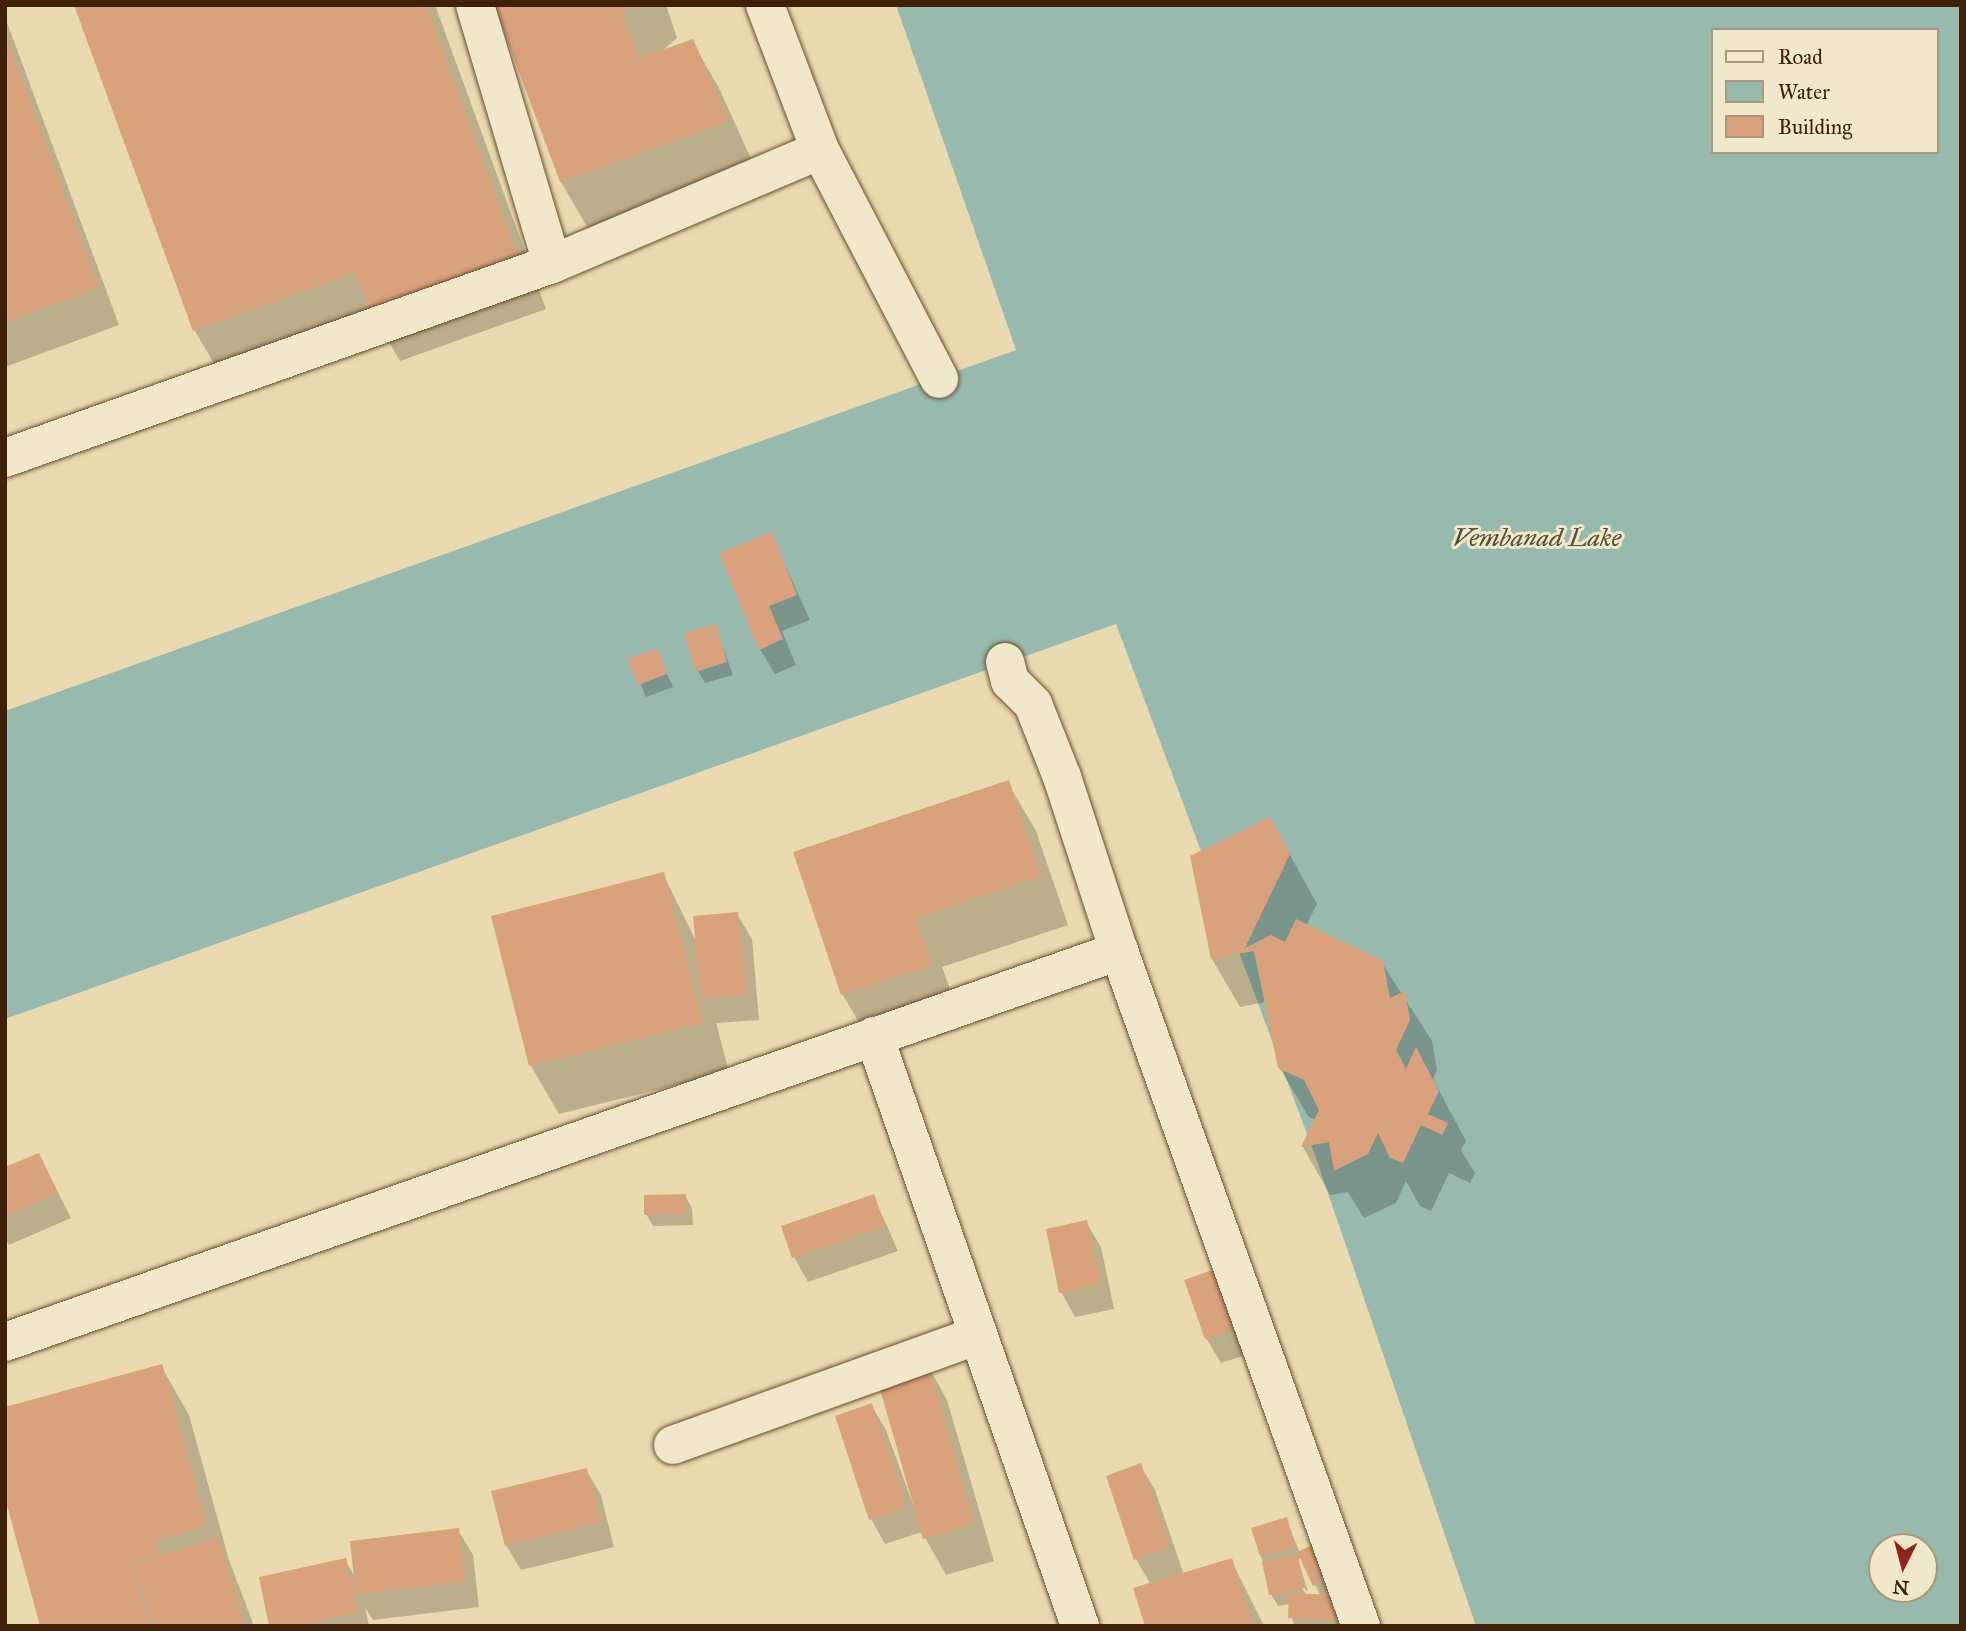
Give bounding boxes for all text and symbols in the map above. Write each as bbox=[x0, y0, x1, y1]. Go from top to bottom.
legend bbox=[1710, 28, 1938, 154]
text: Road bbox=[1778, 44, 1823, 70]
text: Water bbox=[1778, 79, 1830, 105]
text: Building bbox=[1778, 114, 1852, 140]
water label: Vembanad Lake bbox=[1453, 522, 1621, 554]
north arrow bbox=[1868, 1533, 1938, 1603]
text: N bbox=[1892, 1575, 1910, 1600]

